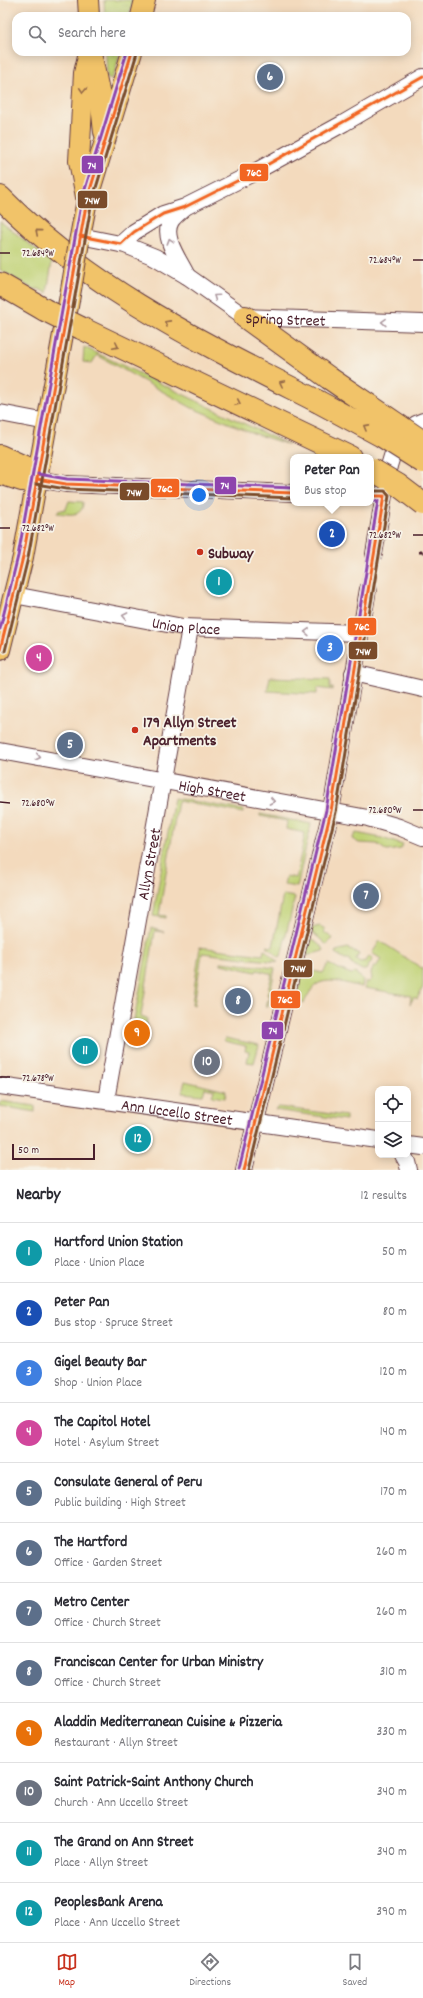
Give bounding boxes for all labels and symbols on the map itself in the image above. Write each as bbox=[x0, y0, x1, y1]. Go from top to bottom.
pin: 6 bbox=[257, 62, 283, 92]
one-way arrow bbox=[79, 87, 88, 93]
line badge: 74 bbox=[81, 155, 104, 174]
text: 74 bbox=[88, 159, 96, 175]
line badge: 76C bbox=[239, 163, 269, 182]
text: 76C bbox=[246, 166, 262, 182]
line badge: 74W bbox=[77, 190, 108, 209]
text: 74W bbox=[84, 194, 100, 210]
one-way arrow bbox=[36, 230, 43, 237]
one-way arrow bbox=[166, 238, 175, 245]
text: 72.684°W bbox=[22, 247, 54, 261]
text: 72.684°W bbox=[369, 254, 401, 268]
one-way arrow bbox=[213, 294, 220, 302]
street label: Spring Street bbox=[245, 308, 326, 334]
one-way arrow bbox=[381, 318, 387, 326]
one-way arrow bbox=[164, 320, 171, 328]
one-way arrow bbox=[112, 341, 119, 349]
one-way arrow bbox=[279, 381, 287, 388]
one-way arrow bbox=[233, 398, 241, 406]
one-way arrow bbox=[363, 424, 370, 431]
line badge: 74 bbox=[214, 476, 237, 495]
line badge: 76C bbox=[150, 478, 180, 498]
text: 74 bbox=[221, 479, 229, 495]
line badge: 74W bbox=[119, 482, 150, 501]
text: 76C bbox=[157, 482, 173, 498]
your location bbox=[189, 485, 209, 505]
text: 74W bbox=[126, 486, 142, 502]
pin: 2 bbox=[319, 519, 345, 549]
text: 72.682°W bbox=[22, 522, 54, 536]
text: 72.682°W bbox=[369, 529, 401, 543]
place label: Subway bbox=[208, 543, 255, 566]
marker: Subway bbox=[195, 547, 205, 557]
pin: 1 bbox=[206, 567, 232, 597]
one-way arrow bbox=[121, 612, 128, 621]
street label: Union Place bbox=[150, 612, 220, 642]
line badge: 76C bbox=[347, 617, 377, 636]
text: 76C bbox=[354, 620, 370, 636]
one-way arrow bbox=[304, 628, 310, 636]
pin: 3 bbox=[317, 633, 343, 663]
line badge: 74W bbox=[348, 641, 378, 660]
pin: 4 bbox=[26, 643, 52, 673]
text: 74W bbox=[355, 645, 371, 661]
place label: 179 Allyn Street Apartments bbox=[143, 712, 236, 753]
marker: 179 Allyn Street Apartments bbox=[130, 725, 140, 735]
pin: 5 bbox=[57, 730, 83, 760]
one-way arrow bbox=[35, 753, 42, 761]
street label: High Street bbox=[177, 775, 248, 810]
one-way arrow bbox=[269, 796, 275, 804]
text: 72.680°W bbox=[21, 797, 55, 811]
text: 72.680°W bbox=[368, 804, 402, 818]
street label: Allyn Street bbox=[133, 826, 168, 902]
pin: 7 bbox=[353, 881, 379, 911]
line badge: 74W bbox=[283, 959, 313, 978]
text: 74W bbox=[290, 962, 306, 978]
pin: 8 bbox=[225, 986, 251, 1016]
line badge: 76C bbox=[270, 990, 301, 1009]
text: 76C bbox=[277, 993, 293, 1009]
pin: 9 bbox=[124, 1018, 150, 1048]
line badge: 74 bbox=[261, 1021, 284, 1040]
text: 74 bbox=[269, 1024, 277, 1040]
pin: 11 bbox=[72, 1036, 98, 1066]
pin: 10 bbox=[194, 1047, 220, 1077]
text: 72.678°W bbox=[22, 1072, 54, 1086]
street label: Ann Uccello Street bbox=[120, 1094, 234, 1133]
pin: 12 bbox=[125, 1124, 151, 1154]
scale bar bbox=[12, 1142, 95, 1161]

